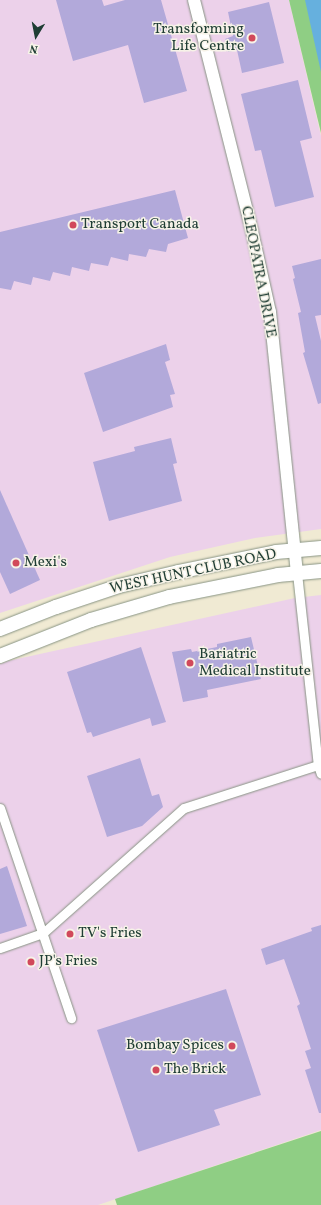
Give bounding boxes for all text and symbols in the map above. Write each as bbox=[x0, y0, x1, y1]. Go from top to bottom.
north arrow bbox=[16, 16, 56, 56]
place label: Transforming Life Centre bbox=[153, 20, 244, 55]
marker: Transforming Life Centre bbox=[247, 33, 257, 43]
text: N bbox=[29, 40, 39, 56]
street label: CLEOPATRA DRIVE bbox=[236, 205, 280, 339]
place label: Transport Canada bbox=[81, 216, 199, 234]
marker: Transport Canada bbox=[68, 220, 78, 230]
street label: WEST HUNT CLUB ROAD bbox=[108, 545, 278, 599]
place label: Mexi's bbox=[24, 554, 67, 572]
marker: Mexi's bbox=[11, 558, 21, 568]
place label: Bariatric Medical Institute bbox=[199, 645, 311, 680]
marker: Bariatric Medical Institute bbox=[184, 657, 196, 669]
place label: TV's Fries bbox=[78, 925, 142, 943]
marker: TV's Fries bbox=[65, 929, 75, 939]
place label: JP's Fries bbox=[39, 953, 97, 971]
marker: JP's Fries bbox=[26, 957, 36, 967]
place label: Bombay Spices bbox=[125, 1037, 224, 1055]
marker: Bombay Spices bbox=[227, 1041, 237, 1051]
place label: The Brick bbox=[164, 1061, 226, 1079]
marker: The Brick bbox=[151, 1065, 161, 1075]

